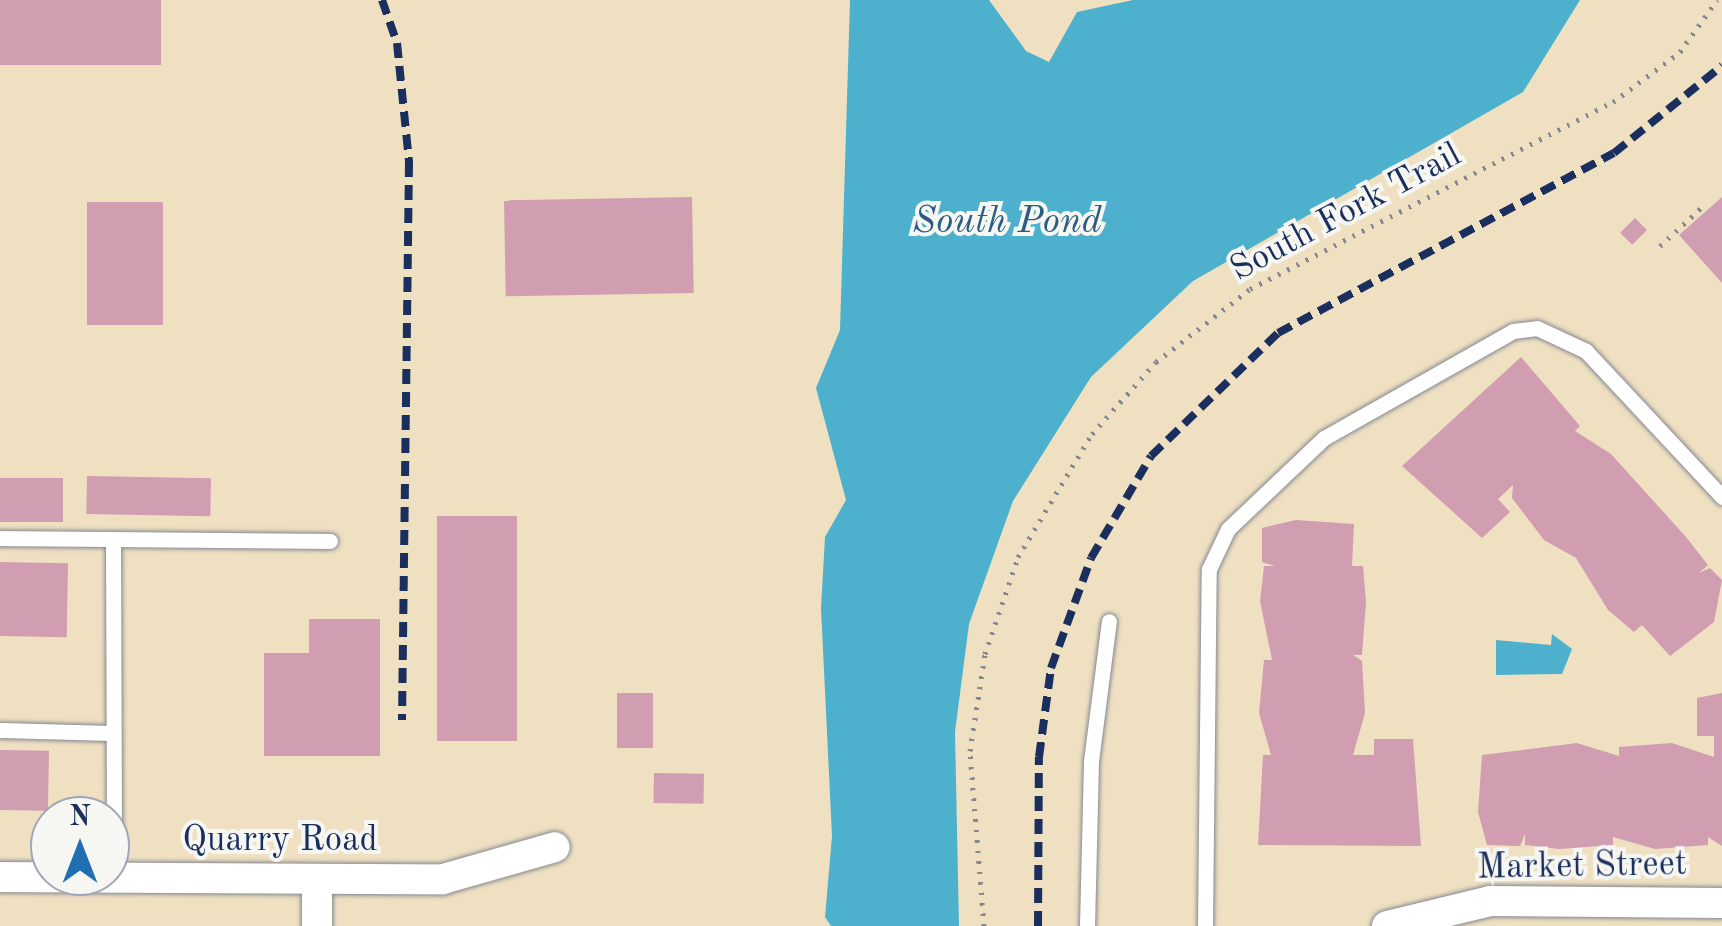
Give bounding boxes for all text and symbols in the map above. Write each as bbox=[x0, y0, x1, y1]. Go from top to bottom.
street label: South Fork Trail bbox=[1223, 135, 1469, 291]
water label: South Pond bbox=[912, 200, 1102, 246]
north arrow bbox=[30, 796, 130, 896]
text: N bbox=[69, 804, 91, 832]
street label: Quarry Road bbox=[182, 820, 378, 862]
street label: Market Street bbox=[1477, 844, 1687, 890]

